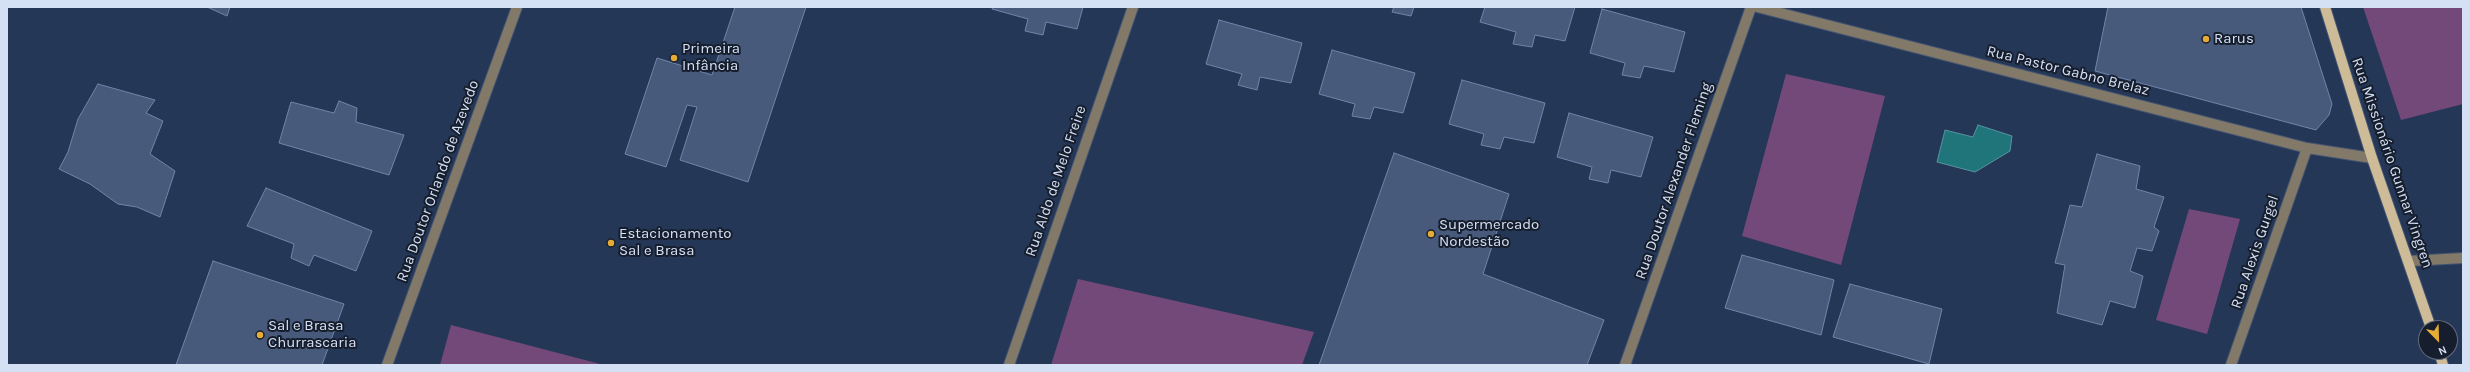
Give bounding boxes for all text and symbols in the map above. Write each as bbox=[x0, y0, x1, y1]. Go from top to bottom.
place label: Rarus bbox=[2214, 30, 2254, 48]
marker: Rarus bbox=[2201, 34, 2211, 44]
place label: Primeira Infância bbox=[682, 40, 740, 75]
street label: Rua Pastor Gabno Brelaz bbox=[1985, 42, 2151, 100]
marker: Primeira Infância bbox=[669, 53, 679, 63]
street label: Rua Missionário Gunnar Vingren bbox=[2347, 55, 2437, 271]
street label: Rua Doutor Orlando de Azevedo bbox=[393, 78, 483, 284]
street label: Rua Doutor Alexander Fleming bbox=[1632, 80, 1716, 282]
street label: Rua Aldo de Melo Freire bbox=[1022, 103, 1090, 259]
street label: Rua Alexis Gurgel bbox=[2227, 193, 2283, 311]
place label: Supermercado Nordestão bbox=[1439, 216, 1539, 251]
place label: Estacionamento Sal e Brasa bbox=[619, 225, 732, 260]
marker: Supermercado Nordestão bbox=[1426, 229, 1436, 239]
marker: Estacionamento Sal e Brasa bbox=[606, 238, 616, 248]
place label: Sal e Brasa Churrascaria bbox=[268, 317, 356, 352]
north arrow bbox=[2418, 320, 2458, 360]
marker: Sal e Brasa Churrascaria bbox=[255, 330, 265, 340]
text: N bbox=[2436, 343, 2449, 358]

